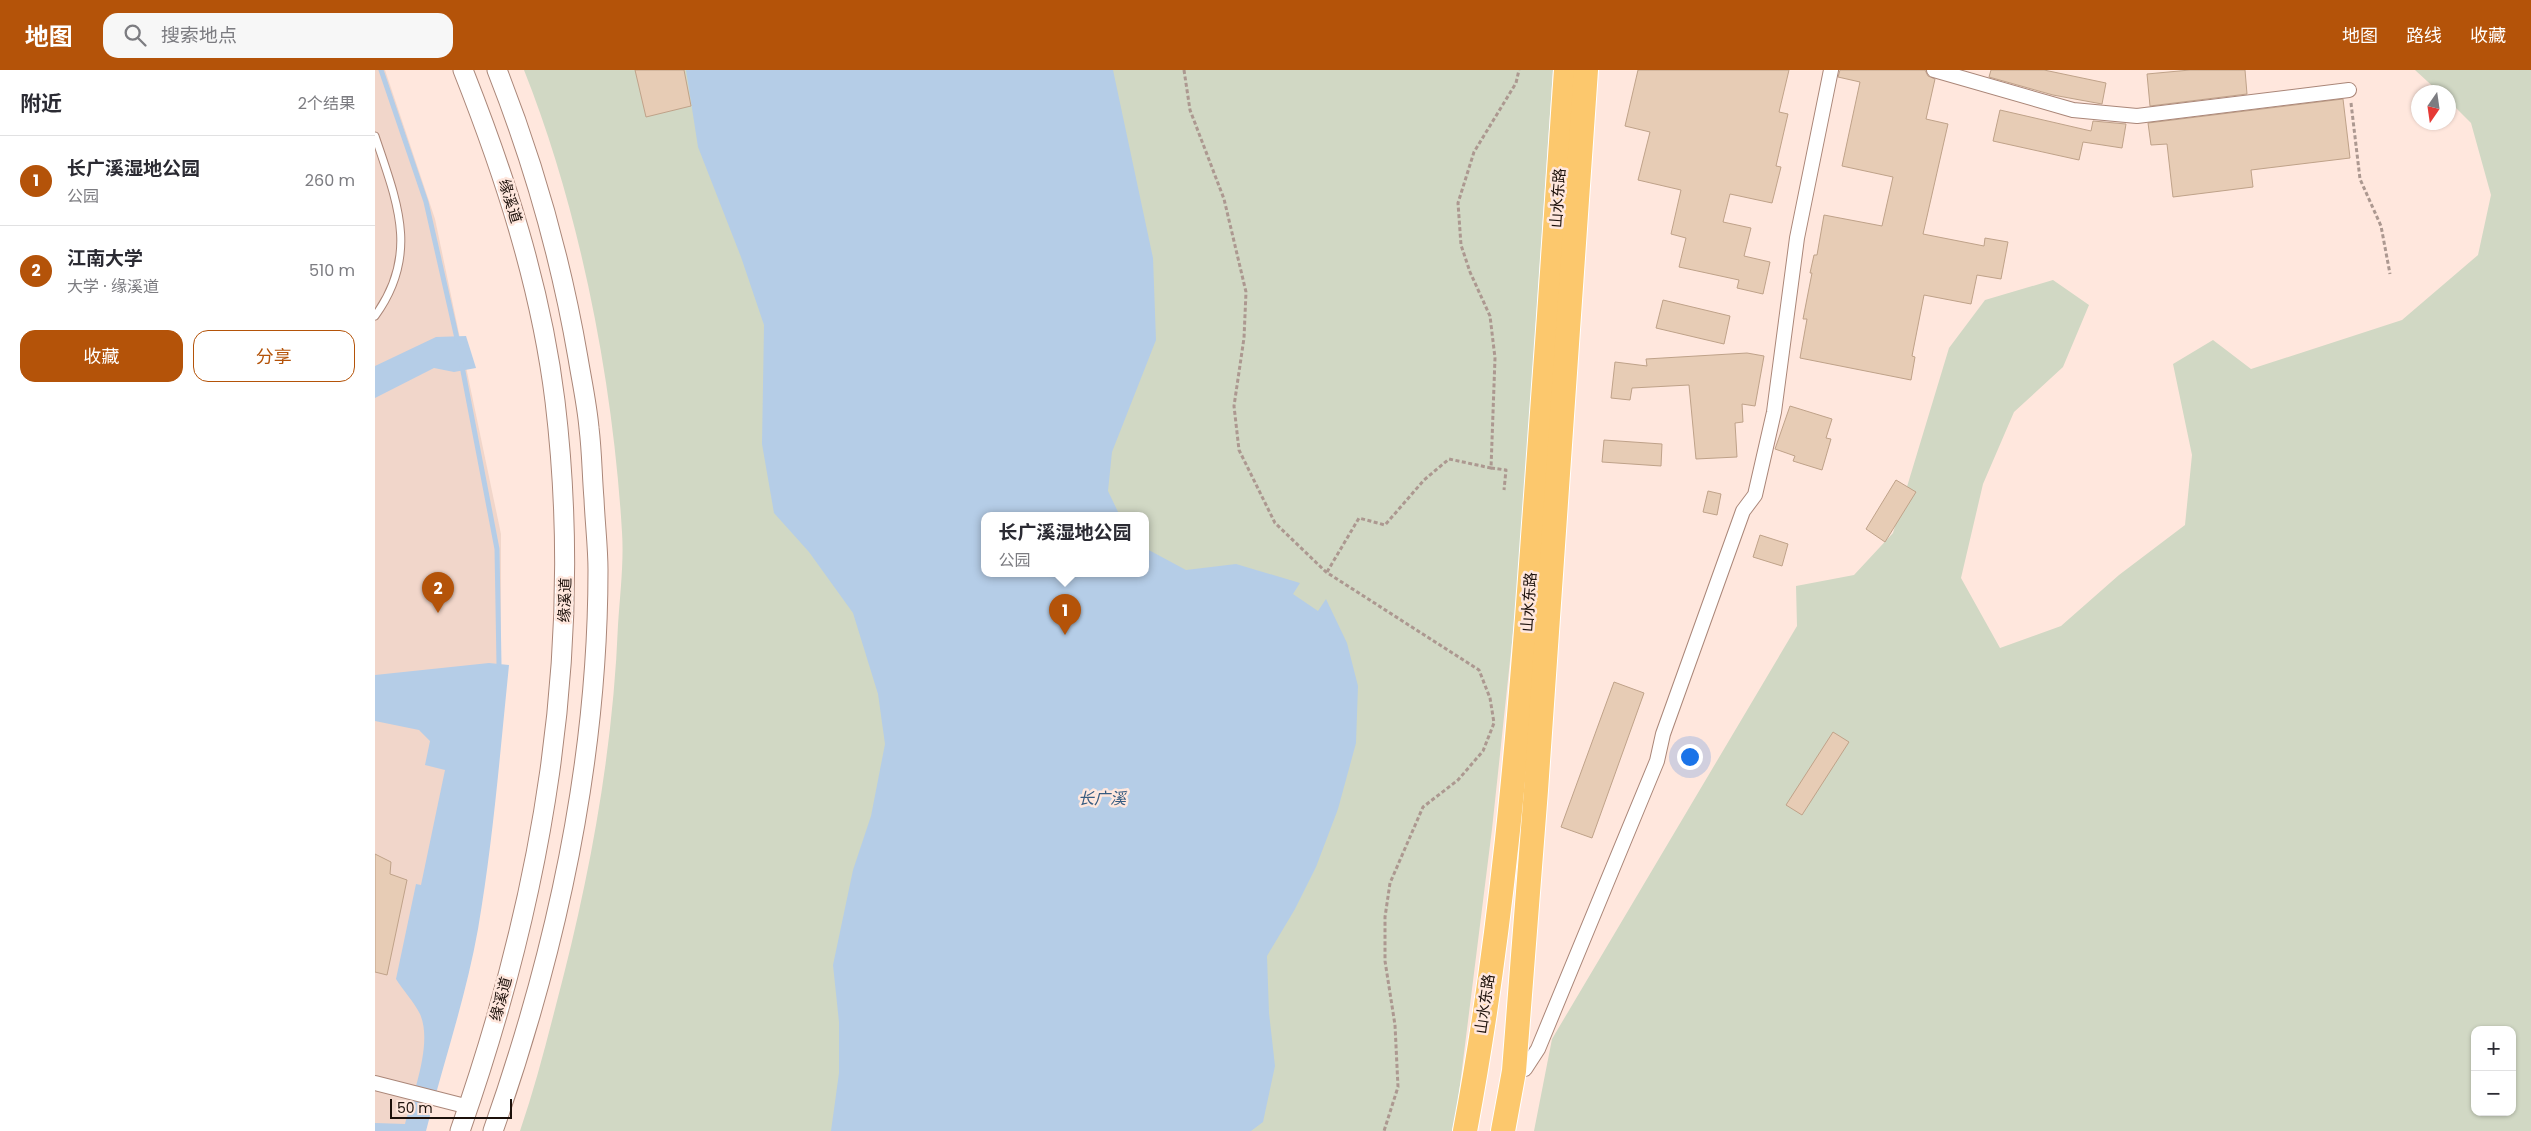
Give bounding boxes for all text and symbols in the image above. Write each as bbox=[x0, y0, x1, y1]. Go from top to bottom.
search box bbox=[103, 13, 453, 58]
text: 地图 bbox=[25, 20, 73, 53]
icon: search bbox=[121, 21, 149, 49]
text: 搜索地点 bbox=[161, 22, 237, 49]
text: 地图 bbox=[2342, 23, 2378, 48]
text: 路线 bbox=[2406, 23, 2442, 48]
text: 收藏 bbox=[2470, 23, 2506, 48]
north arrow bbox=[2411, 85, 2456, 130]
text: 附近 bbox=[20, 89, 62, 118]
text: 2个结果 bbox=[298, 92, 355, 115]
text: 长广溪湿地公园 bbox=[67, 155, 200, 182]
street label: 山水东路 bbox=[1545, 167, 1570, 229]
text: 1 bbox=[33, 169, 39, 192]
text: 260 m bbox=[305, 169, 355, 192]
street label: 缘溪道 bbox=[494, 176, 527, 225]
text: 公园 bbox=[67, 185, 99, 208]
text: 江南大学 bbox=[67, 245, 143, 272]
text: 2 bbox=[31, 259, 41, 282]
text: 510 m bbox=[309, 259, 355, 282]
text: 大学 · 缘溪道 bbox=[67, 275, 159, 298]
button: 收藏 bbox=[20, 330, 183, 382]
button: 分享 bbox=[193, 330, 355, 382]
popup bbox=[981, 512, 1149, 577]
text: 长广溪湿地公园 bbox=[998, 519, 1132, 546]
text: 公园 bbox=[998, 549, 1031, 572]
street label: 山水东路 bbox=[1516, 571, 1541, 633]
pin: 2 bbox=[422, 572, 454, 613]
street label: 缘溪道 bbox=[553, 577, 576, 623]
pin: 1 bbox=[1049, 594, 1081, 635]
your location bbox=[1677, 744, 1703, 770]
water label: 长广溪 bbox=[1078, 787, 1128, 810]
street label: 山水东路 bbox=[1470, 973, 1499, 1035]
street label: 缘溪道 bbox=[485, 974, 516, 1023]
map controls bbox=[2471, 1026, 2516, 1116]
button: + bbox=[2471, 1026, 2516, 1071]
button: − bbox=[2471, 1071, 2516, 1116]
scale bar bbox=[390, 1096, 513, 1119]
text: 50 m bbox=[397, 1098, 433, 1118]

